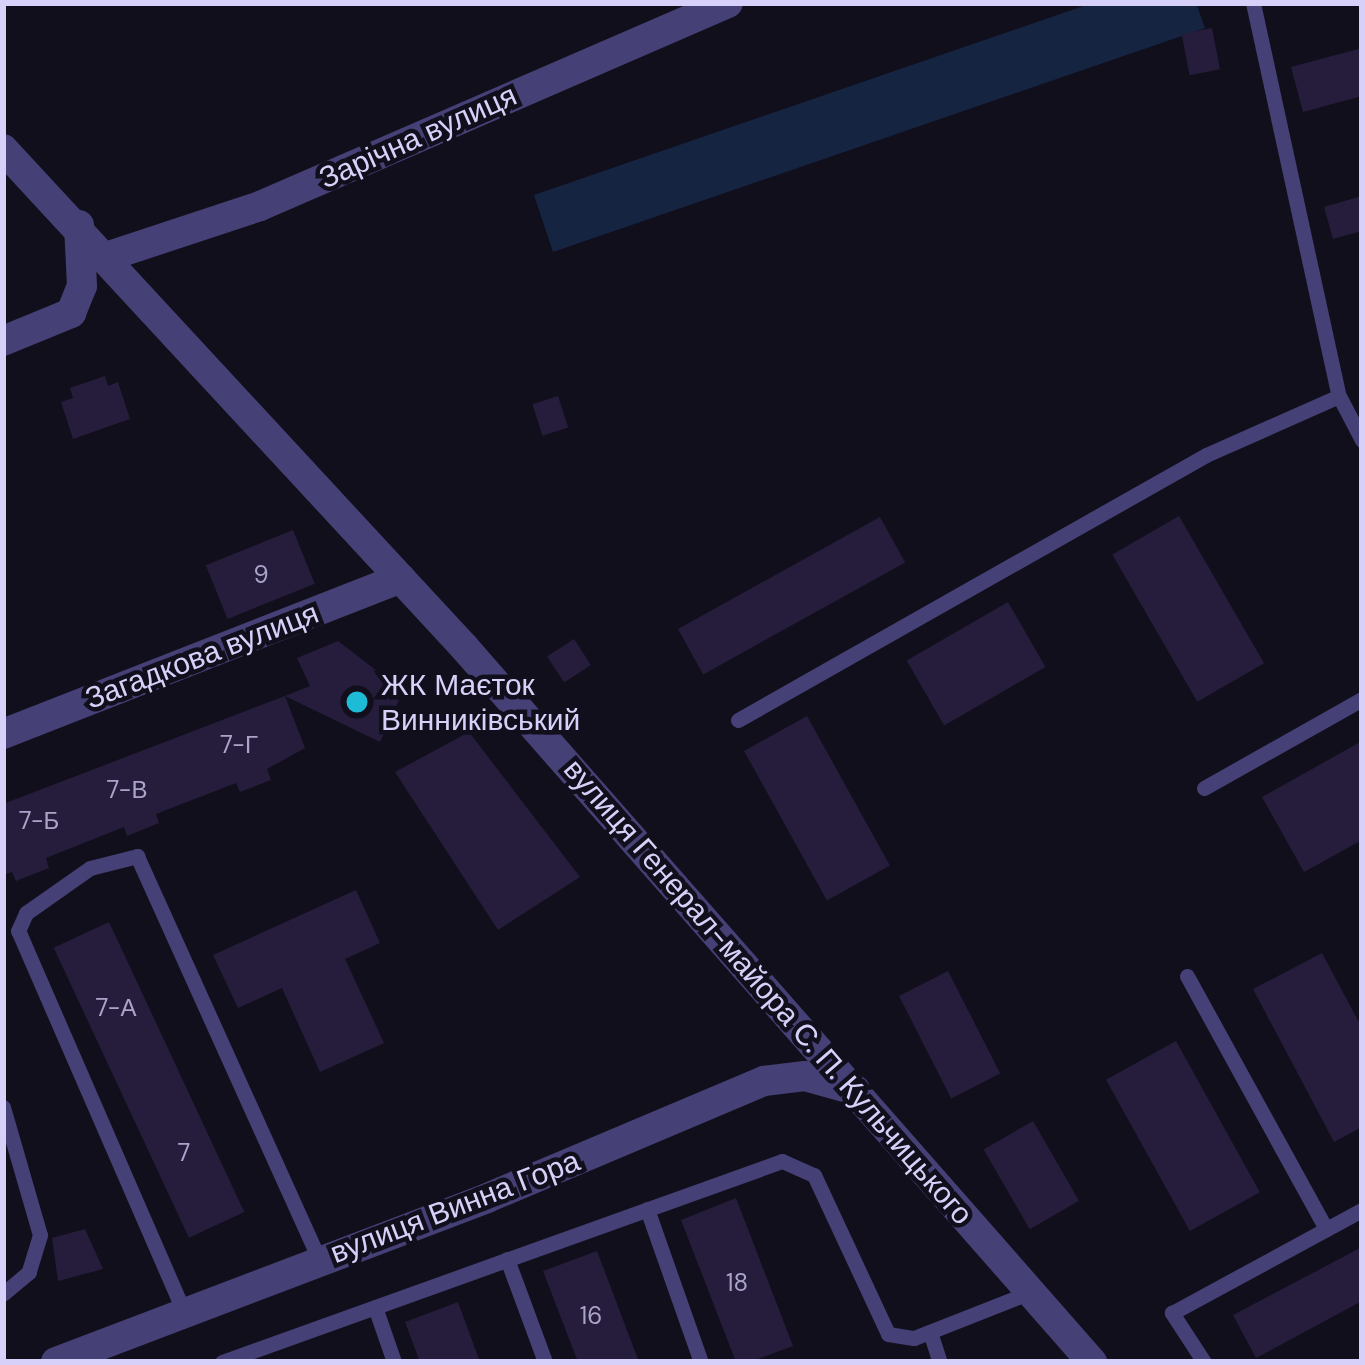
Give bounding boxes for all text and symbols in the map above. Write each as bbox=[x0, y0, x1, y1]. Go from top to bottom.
street label: Зарічна вулиця bbox=[314, 77, 522, 197]
house number: 9 bbox=[253, 561, 269, 589]
street label: Загадкова вулиця bbox=[80, 595, 324, 717]
place label: ЖК Маєток Винниківський bbox=[381, 667, 580, 738]
marker: ЖК Маєток Винниківський bbox=[344, 689, 370, 715]
house number: 7-Г bbox=[220, 731, 258, 759]
street label: вулиця Генерал-майора С. П. Кульчицького bbox=[556, 752, 980, 1232]
house number: 7-В bbox=[107, 776, 147, 804]
house number: 7-Б bbox=[19, 807, 59, 835]
house number: 7-А bbox=[96, 994, 136, 1022]
house number: 7 bbox=[178, 1139, 190, 1167]
street label: вулиця Винна Гора bbox=[325, 1143, 585, 1271]
house number: 18 bbox=[726, 1269, 748, 1297]
house number: 16 bbox=[580, 1302, 602, 1330]

